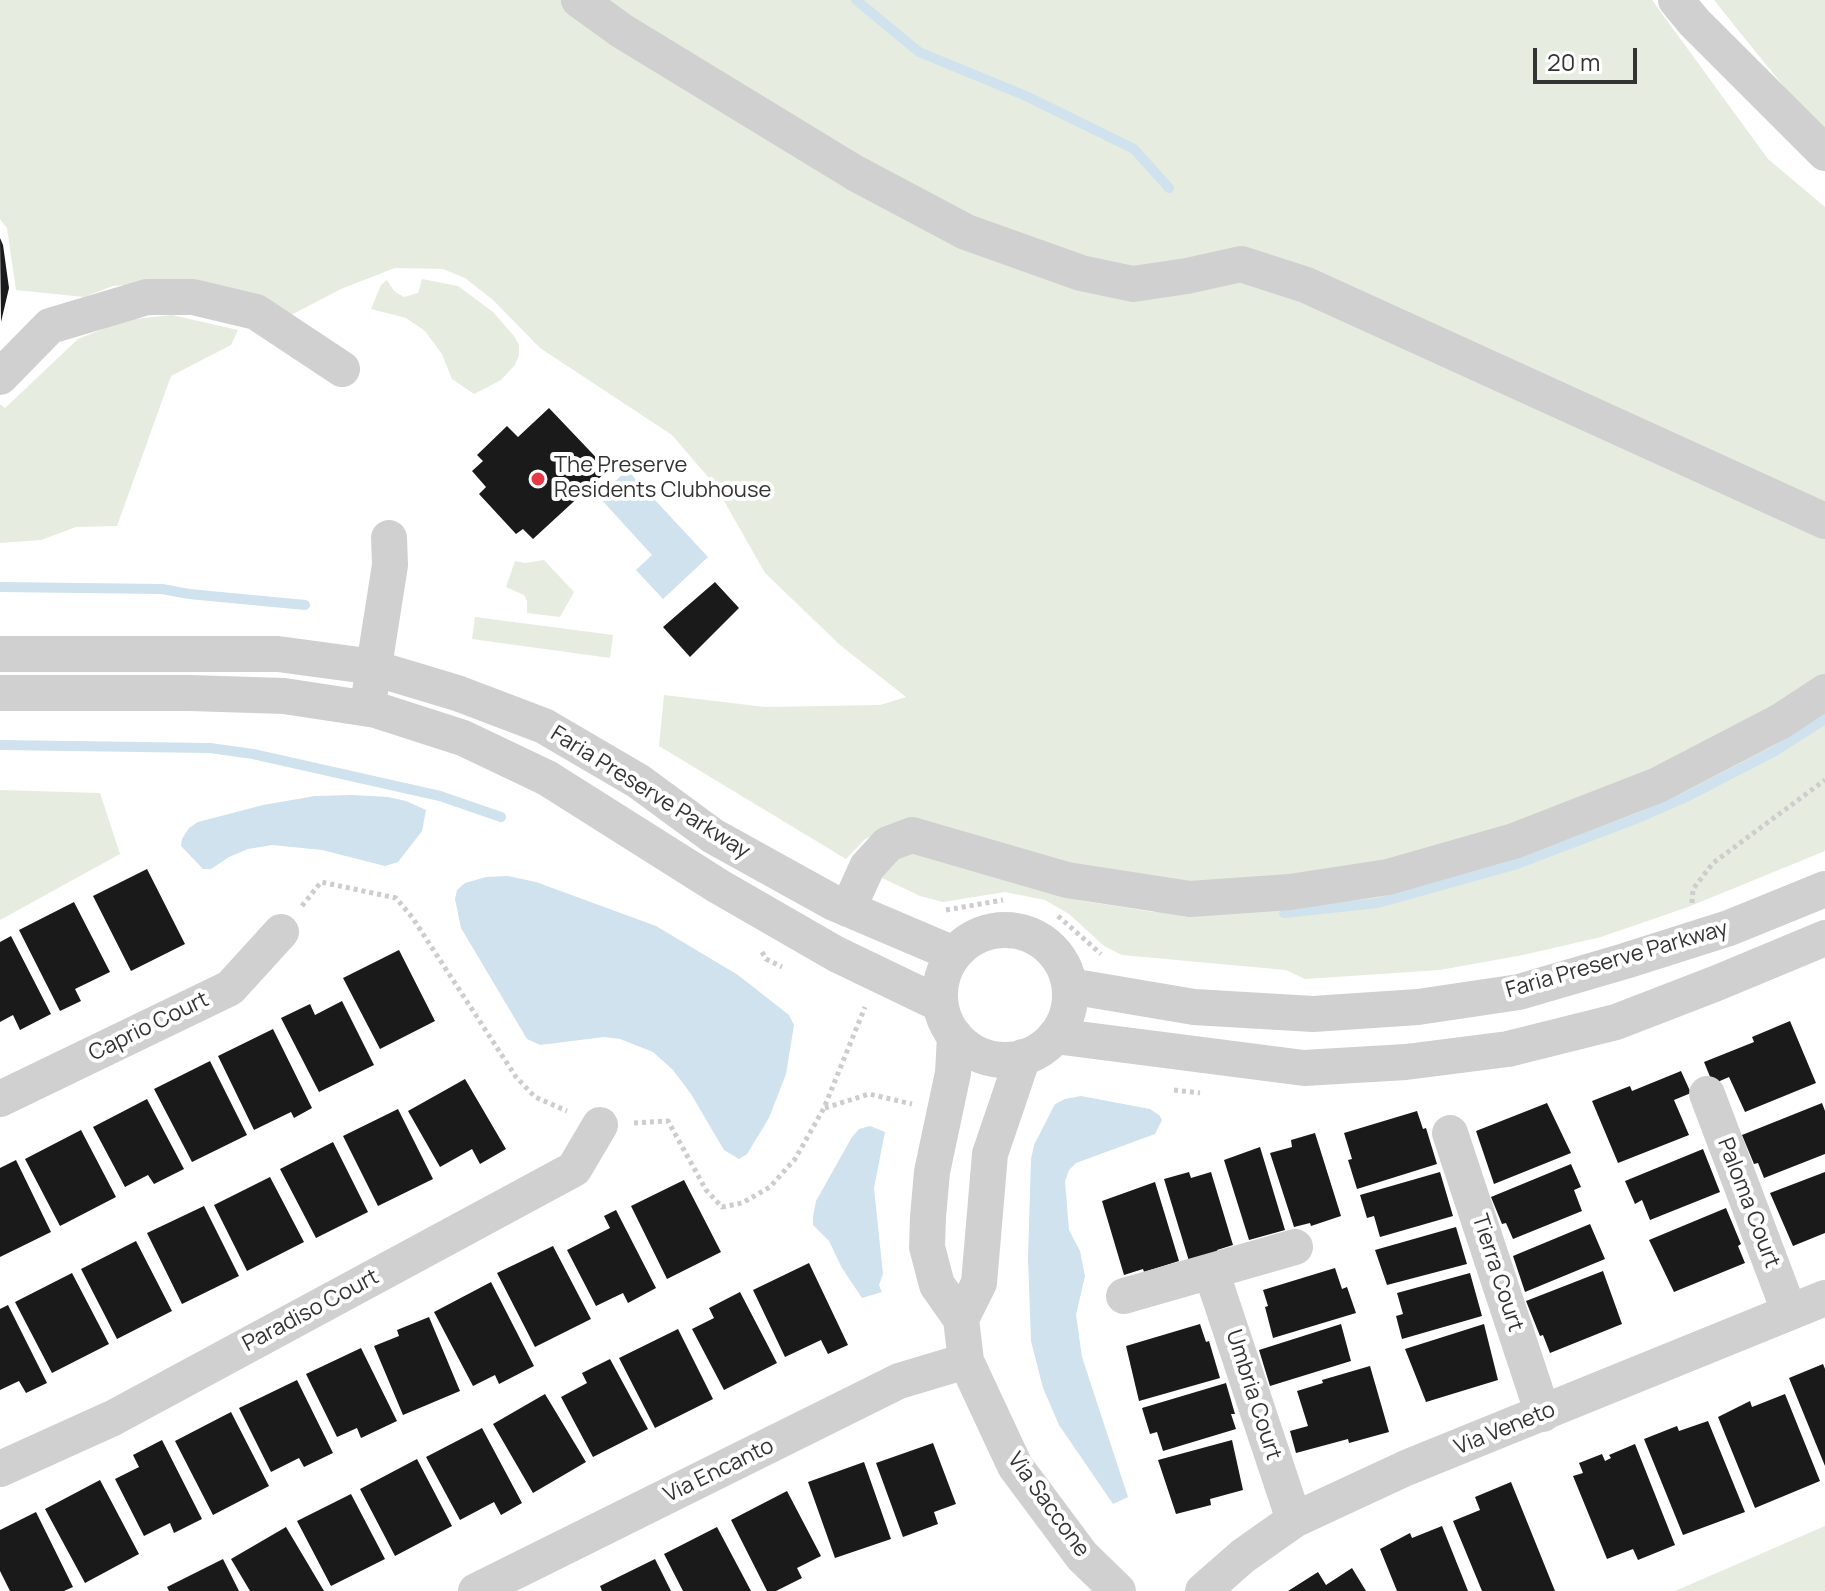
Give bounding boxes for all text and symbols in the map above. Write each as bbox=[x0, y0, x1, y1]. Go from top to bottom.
scale bar bbox=[1537, 32, 1641, 82]
text: 20 m bbox=[1547, 45, 1600, 78]
place label: The Preserve Residents Clubhouse bbox=[554, 453, 771, 504]
marker: The Preserve Residents Clubhouse bbox=[529, 470, 547, 488]
street label: Faria Preserve Parkway bbox=[545, 721, 755, 865]
street label: Faria Preserve Parkway bbox=[1503, 916, 1731, 1004]
street label: Caprio Court bbox=[85, 987, 213, 1067]
street label: Paloma Court bbox=[1711, 1134, 1785, 1272]
street label: Tierra Court bbox=[1466, 1211, 1528, 1335]
street label: Paradiso Court bbox=[238, 1264, 384, 1358]
street label: Umbria Court bbox=[1220, 1327, 1286, 1463]
street label: Via Veneto bbox=[1451, 1397, 1559, 1461]
street label: Via Encanto bbox=[660, 1433, 778, 1509]
street label: Via Saccone bbox=[1001, 1448, 1095, 1562]

